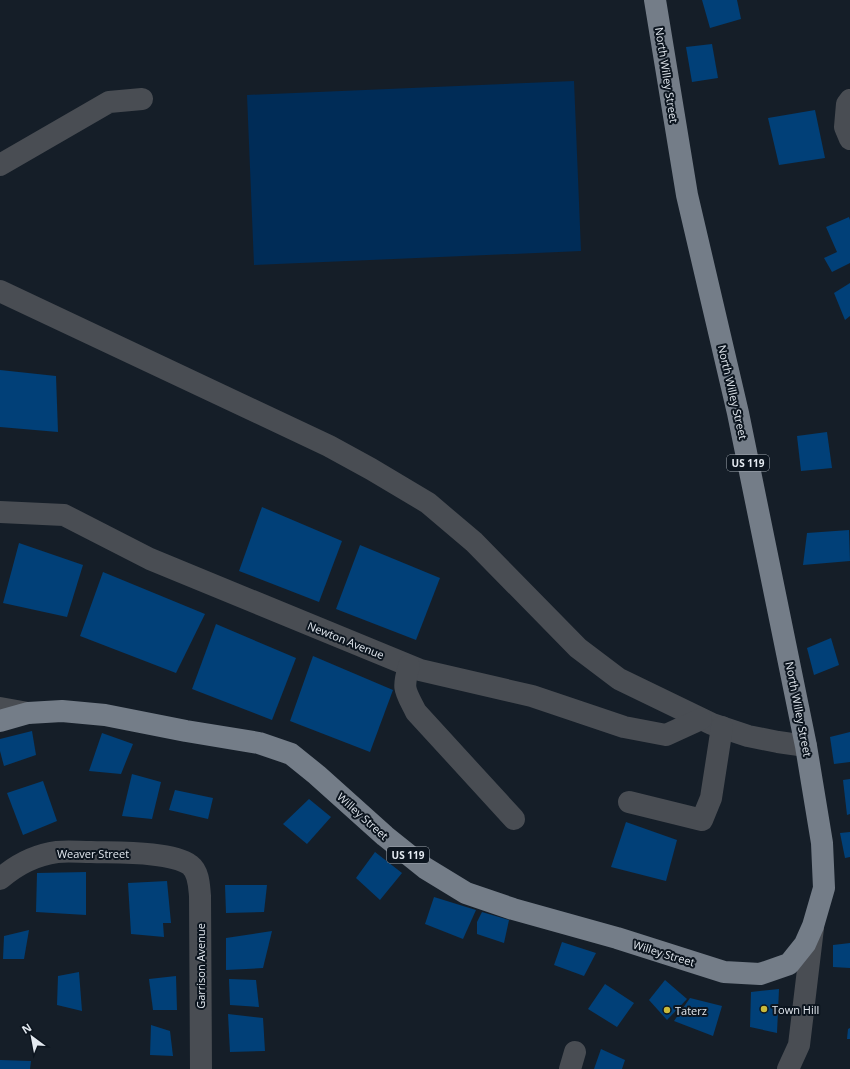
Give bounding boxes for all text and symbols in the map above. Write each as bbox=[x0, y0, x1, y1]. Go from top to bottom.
street label: North Willey Street bbox=[652, 26, 682, 124]
street label: North Willey Street bbox=[715, 343, 751, 441]
road number: US 119 bbox=[727, 455, 769, 471]
street label: Newton Avenue bbox=[305, 618, 387, 662]
street label: North Willey Street bbox=[782, 660, 816, 758]
street label: Willey Street bbox=[334, 789, 392, 843]
street label: Weaver Street bbox=[57, 846, 129, 861]
road number: US 119 bbox=[387, 847, 429, 863]
street label: Garrison Avenue bbox=[193, 923, 208, 1009]
street label: Willey Street bbox=[631, 937, 697, 970]
place label: Town Hill bbox=[772, 1002, 819, 1017]
place label: Taterz bbox=[675, 1003, 707, 1018]
marker: Town Hill bbox=[759, 1004, 769, 1014]
marker: Taterz bbox=[662, 1005, 672, 1015]
north arrow bbox=[12, 1017, 52, 1057]
text: N bbox=[19, 1019, 34, 1037]

